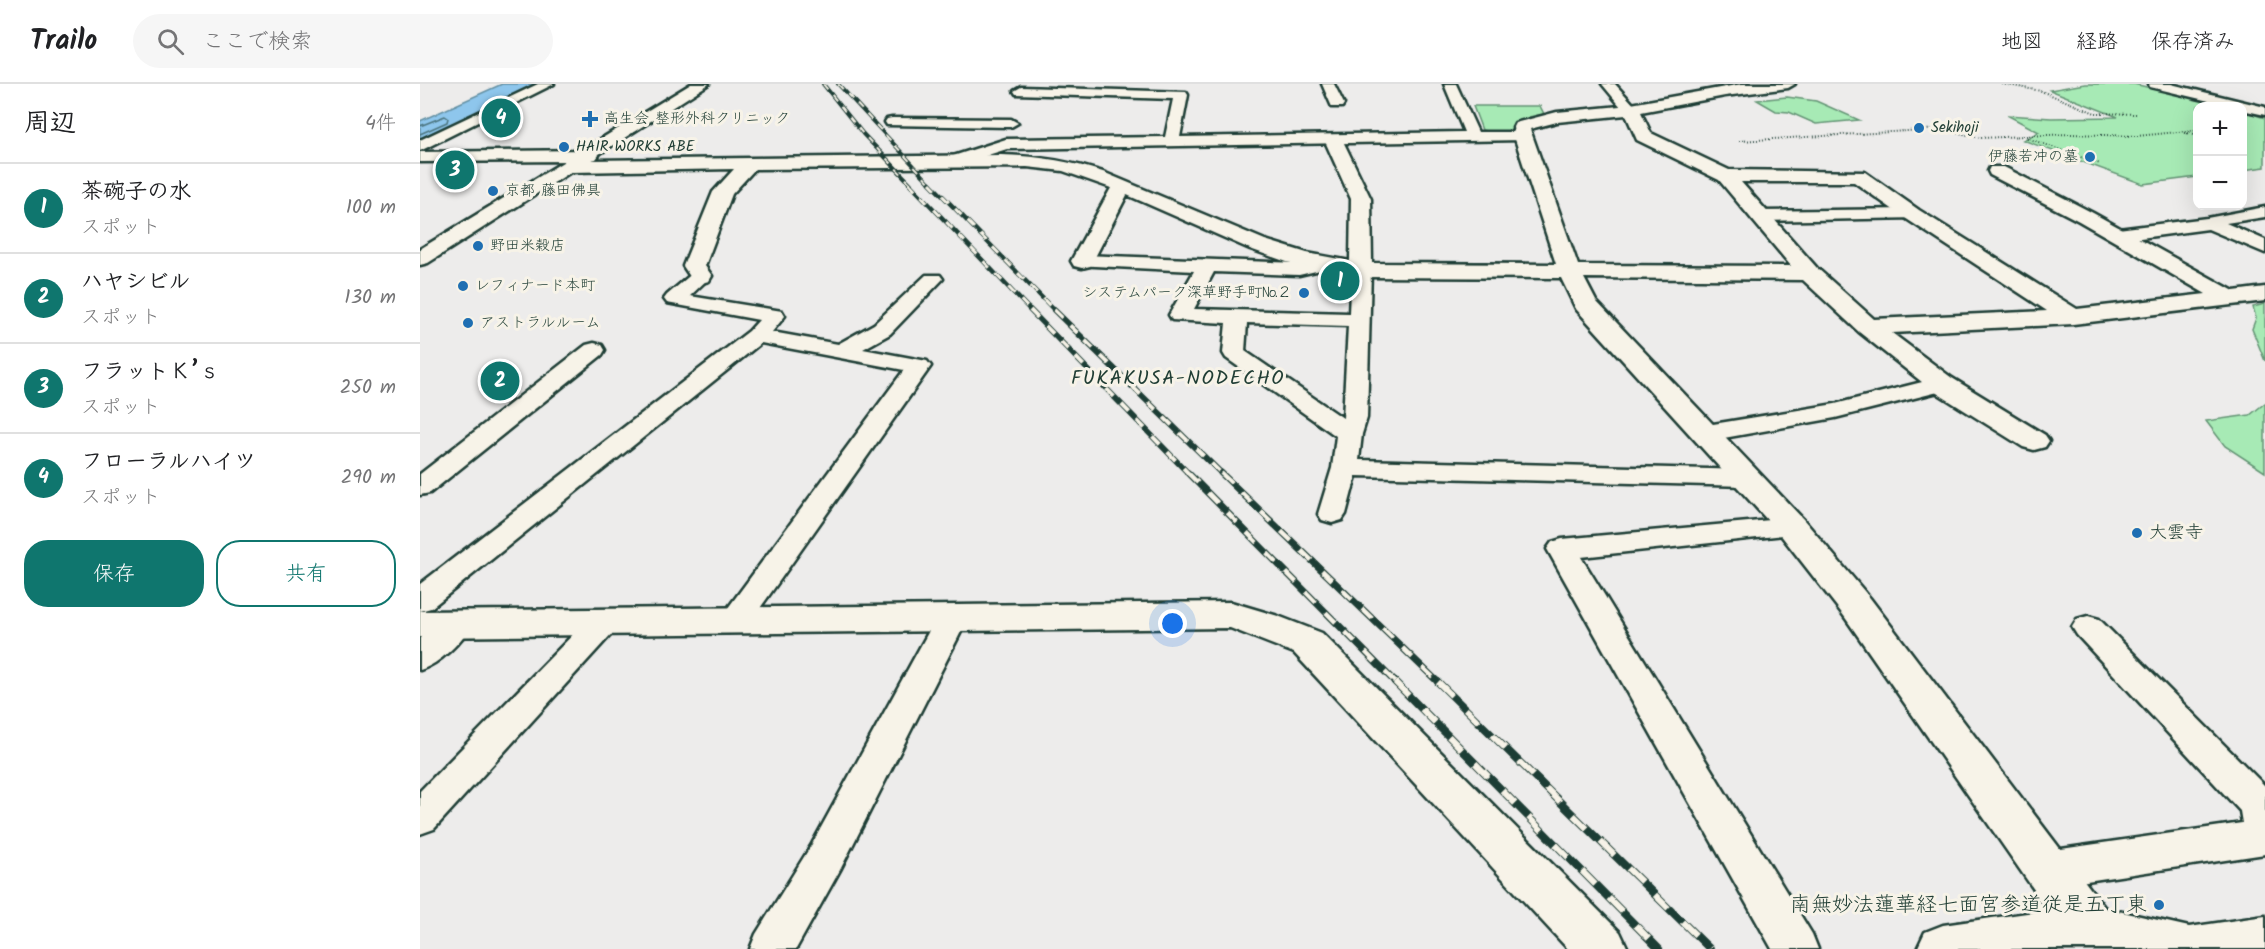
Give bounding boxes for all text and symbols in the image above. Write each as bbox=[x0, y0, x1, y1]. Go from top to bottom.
search box bbox=[133, 14, 553, 68]
text: Trailo bbox=[30, 19, 97, 64]
icon: search bbox=[154, 25, 187, 58]
text: ここで検索 bbox=[202, 25, 312, 60]
text: 地図 bbox=[2001, 26, 2043, 59]
text: 経路 bbox=[2076, 26, 2118, 59]
text: 保存済み bbox=[2151, 26, 2235, 59]
pin: 4 bbox=[482, 96, 520, 141]
map controls bbox=[2193, 102, 2247, 210]
button: + bbox=[2193, 102, 2247, 156]
text: 周辺 bbox=[24, 103, 76, 145]
place label: 高生会 整形外科クリニック bbox=[604, 107, 790, 131]
text: 4件 bbox=[365, 108, 396, 140]
marker: 高生会 整形外科クリニック bbox=[581, 110, 599, 128]
place label: Sekihoji bbox=[1931, 116, 1980, 140]
marker: Sekihoji bbox=[1912, 121, 1926, 135]
place label: HAIR WORKS ABE bbox=[576, 135, 696, 159]
marker: HAIR WORKS ABE bbox=[557, 140, 571, 154]
place label: 伊藤若冲の墓 bbox=[1988, 145, 2078, 169]
pin: 3 bbox=[435, 148, 474, 193]
marker: 伊藤若冲の墓 bbox=[2083, 150, 2097, 164]
button: − bbox=[2193, 156, 2247, 210]
text: 茶碗子の水 bbox=[81, 175, 191, 210]
place label: 京都 藤田佛具 bbox=[505, 179, 601, 203]
marker: 京都 藤田佛具 bbox=[486, 184, 500, 198]
text: 1 bbox=[40, 192, 47, 224]
text: 100 m bbox=[346, 192, 396, 224]
text: スポット bbox=[81, 212, 161, 244]
place label: 野田米穀店 bbox=[490, 234, 565, 258]
marker: 野田米穀店 bbox=[471, 239, 485, 253]
pin: 1 bbox=[1320, 258, 1360, 304]
text: ハヤシビル bbox=[81, 265, 191, 300]
place label: レフィナード本町 bbox=[475, 274, 596, 298]
marker: レフィナード本町 bbox=[456, 279, 470, 293]
place label: システムパーク深草野手町№２ bbox=[1082, 281, 1292, 305]
text: 2 bbox=[38, 282, 49, 314]
text: 130 m bbox=[344, 282, 396, 314]
marker: システムパーク深草野手町№２ bbox=[1297, 286, 1311, 300]
text: スポット bbox=[81, 302, 161, 334]
place label: アストラルルーム bbox=[480, 311, 601, 335]
marker: アストラルルーム bbox=[461, 316, 475, 330]
text: フラットＫ’ｓ bbox=[81, 355, 221, 390]
pin: 2 bbox=[480, 358, 520, 404]
district label: FUKAKUSA-NODECHO bbox=[1071, 363, 1285, 395]
text: 3 bbox=[38, 372, 49, 404]
text: 250 m bbox=[340, 372, 396, 404]
text: スポット bbox=[81, 392, 161, 424]
text: フローラルハイツ bbox=[81, 445, 256, 480]
text: 4 bbox=[38, 462, 49, 494]
text: 290 m bbox=[341, 462, 396, 494]
text: スポット bbox=[81, 482, 161, 514]
place label: 大雲寺 bbox=[2149, 519, 2203, 548]
marker: 大雲寺 bbox=[2130, 526, 2144, 540]
button: 保存 bbox=[24, 540, 204, 607]
button: 共有 bbox=[216, 540, 396, 607]
your location bbox=[1158, 609, 1187, 638]
place label: 南無妙法蓮華経七面宮参道従是五丁東 bbox=[1790, 889, 2147, 922]
marker: 南無妙法蓮華経七面宮参道従是五丁東 bbox=[2152, 898, 2166, 912]

